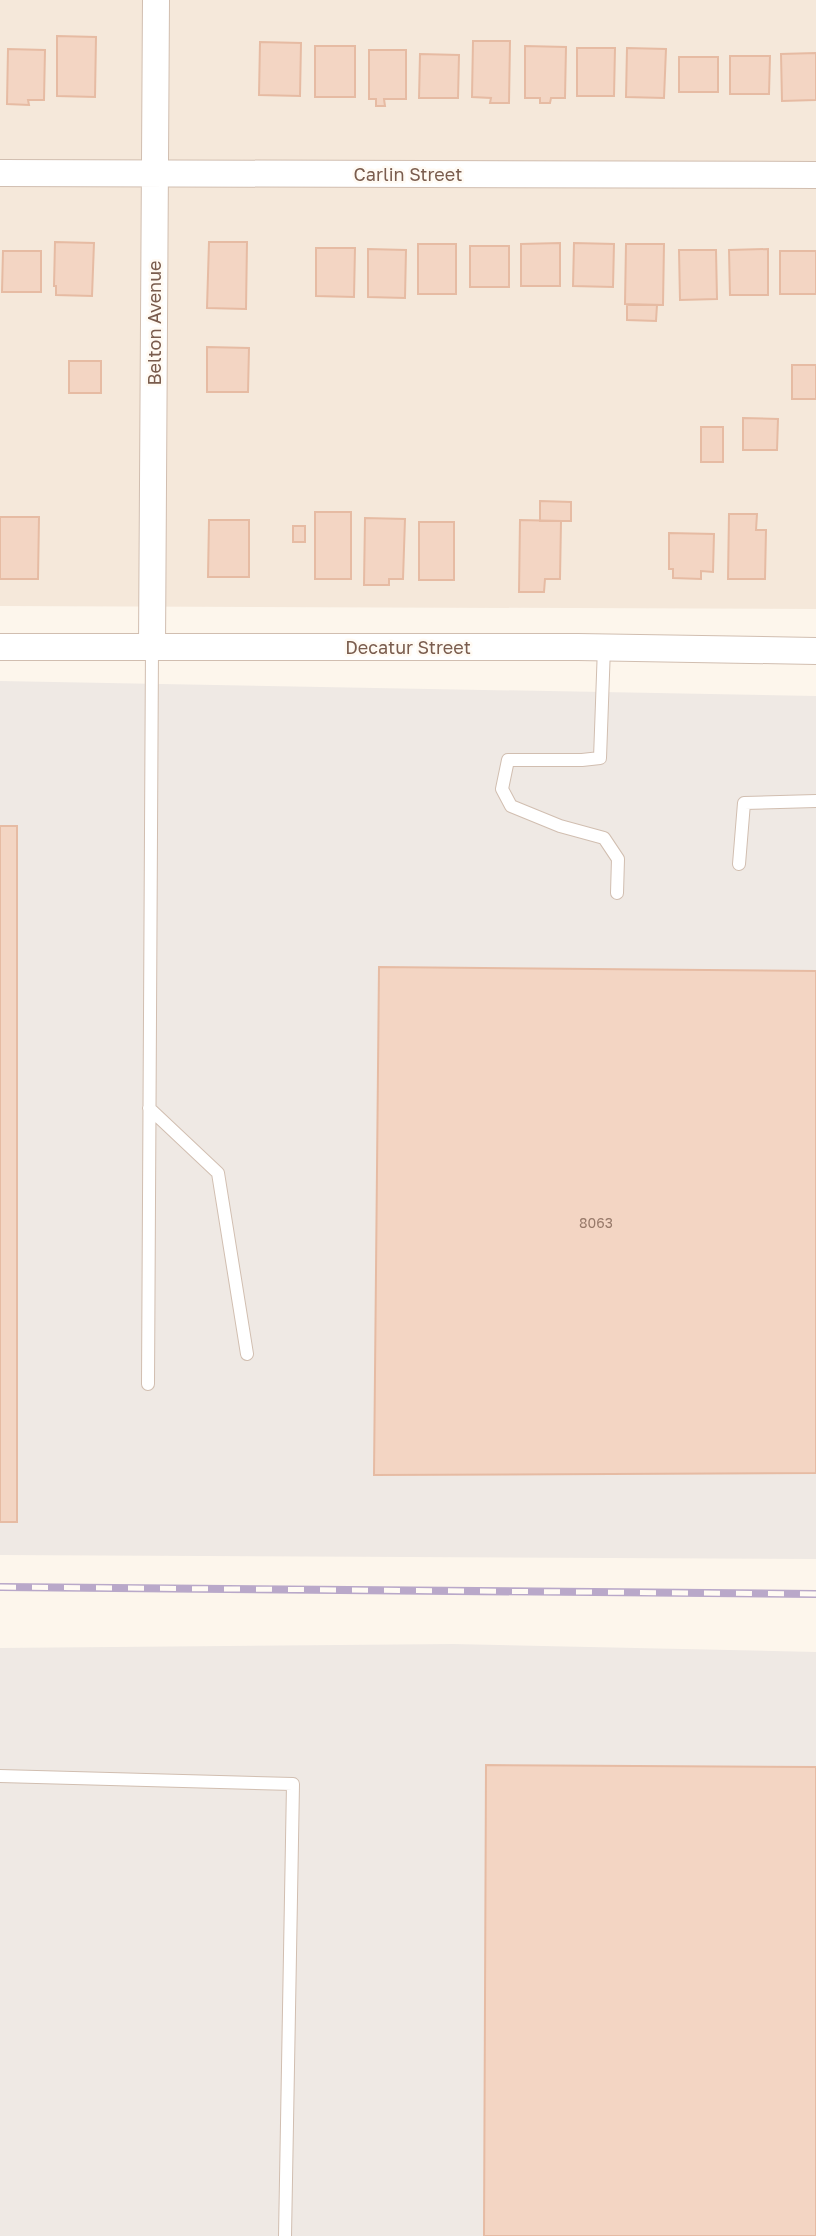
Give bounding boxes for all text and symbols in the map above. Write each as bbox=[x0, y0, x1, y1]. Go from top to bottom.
street label: Carlin Street bbox=[354, 163, 462, 185]
street label: Belton Avenue bbox=[143, 260, 165, 386]
street label: Decatur Street bbox=[345, 636, 471, 658]
house number: 8063 bbox=[579, 1214, 613, 1231]

